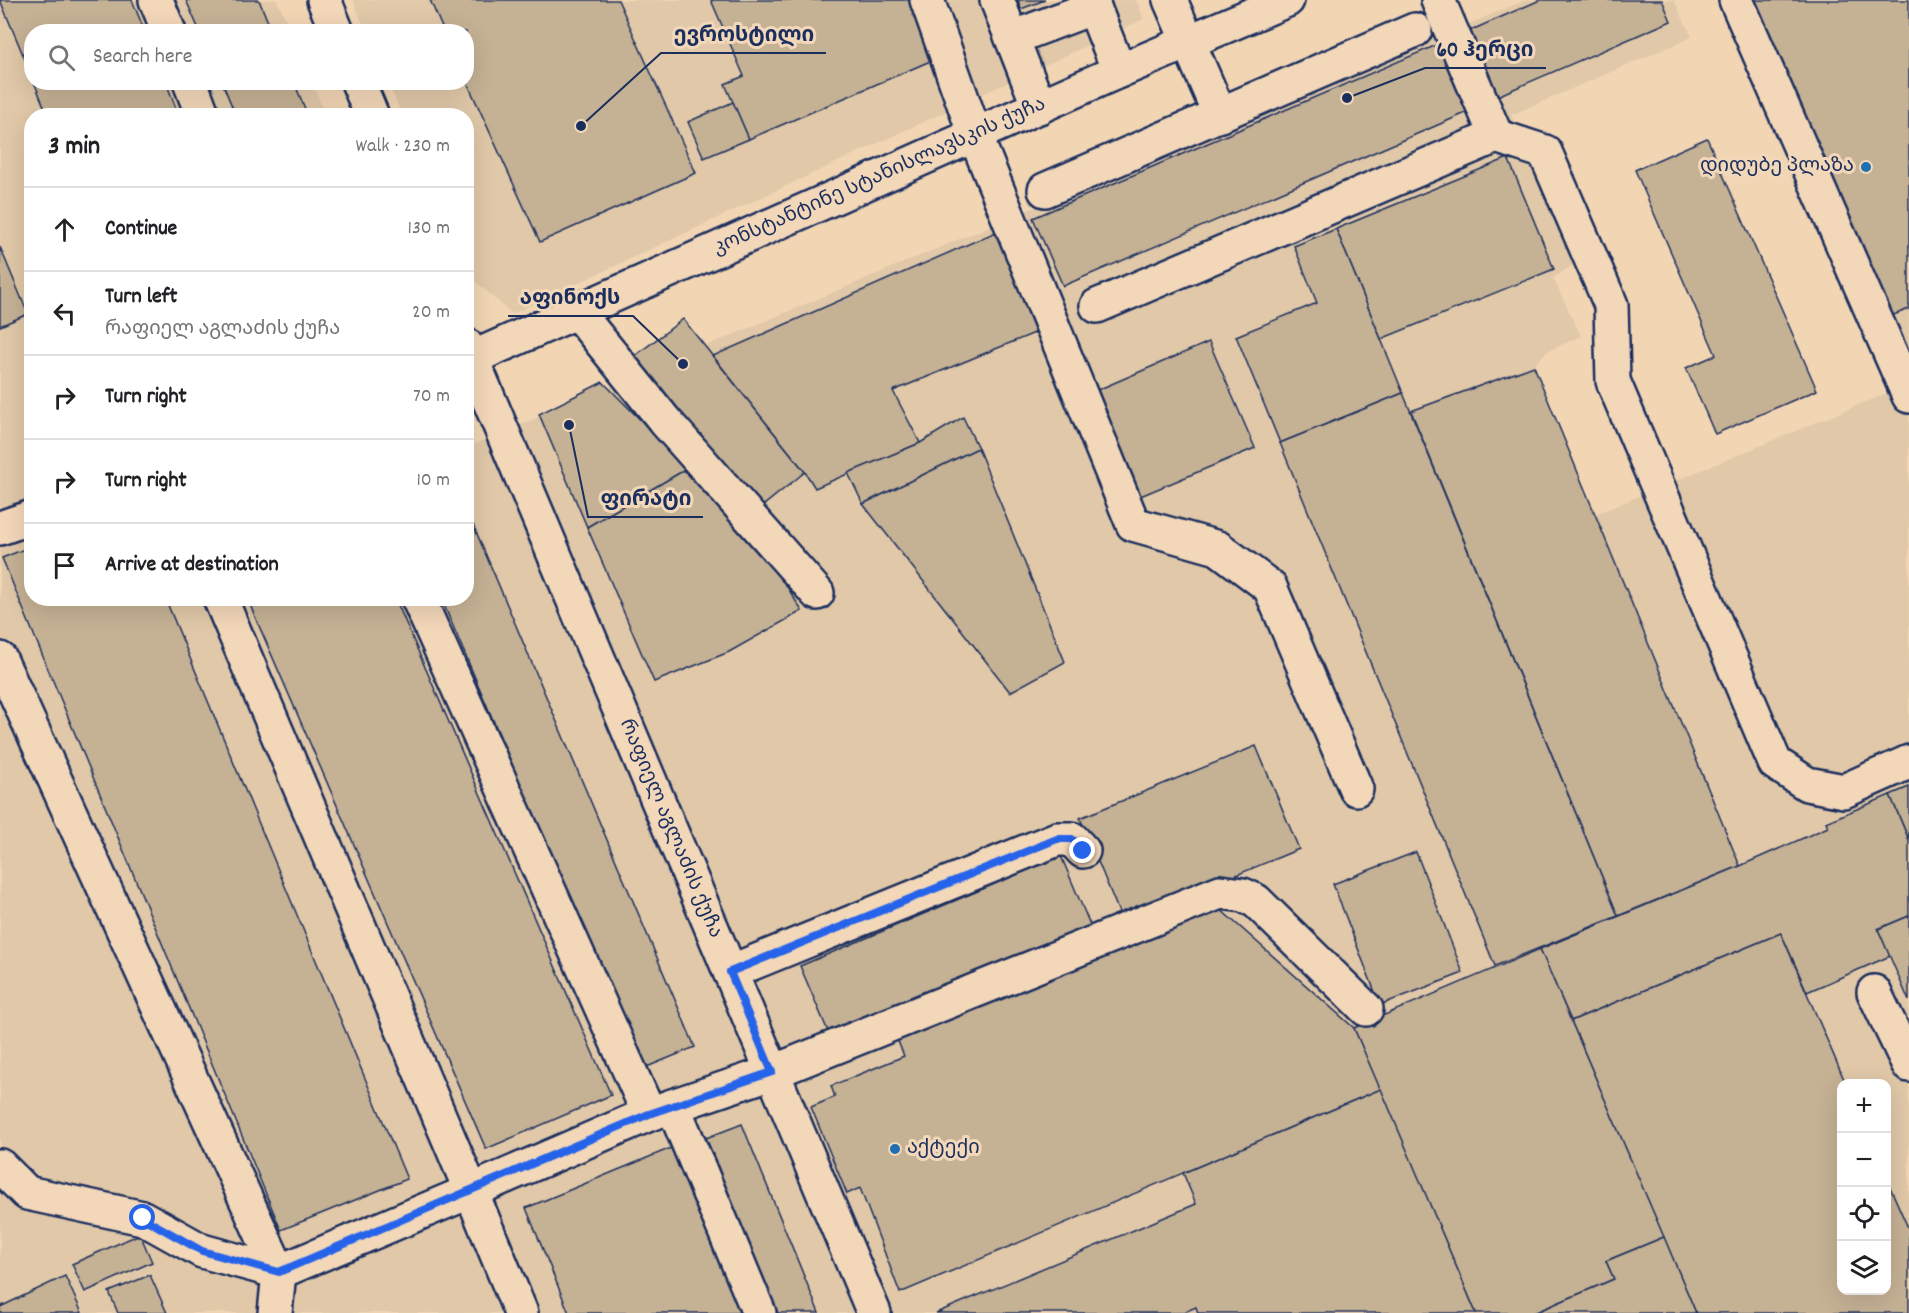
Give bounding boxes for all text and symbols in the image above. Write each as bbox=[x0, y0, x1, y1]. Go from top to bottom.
callout: ევროსტილი bbox=[661, 14, 826, 53]
text: ევროსტილი bbox=[674, 22, 814, 52]
search box bbox=[24, 24, 474, 90]
callout: 60 ჰერცი bbox=[1425, 29, 1546, 68]
text: 60 ჰერცი bbox=[1437, 37, 1533, 67]
icon: search bbox=[45, 41, 78, 74]
text: Search here bbox=[93, 42, 192, 73]
street label: კონსტანტინე სტანისლავსკის ქუჩა bbox=[709, 91, 1051, 263]
text: 3 min bbox=[48, 129, 100, 166]
text: Walk · 230 m bbox=[356, 133, 450, 161]
place label: დიდუბე პლაზა bbox=[1700, 153, 1854, 181]
marker: დიდუბე პლაზა bbox=[1859, 160, 1873, 174]
icon: ahead bbox=[48, 213, 81, 246]
text: Continue bbox=[105, 214, 177, 245]
text: 130 m bbox=[408, 215, 450, 243]
callout: აფინოქს bbox=[508, 277, 633, 316]
text: Turn left bbox=[105, 282, 177, 313]
text: აფინოქს bbox=[520, 285, 620, 315]
icon: left bbox=[48, 297, 81, 330]
text: 20 m bbox=[412, 299, 450, 327]
text: რაფიელ აგლაძის ქუჩა bbox=[105, 316, 340, 344]
icon: right bbox=[48, 381, 81, 414]
text: Turn right bbox=[105, 382, 187, 413]
text: 70 m bbox=[413, 383, 450, 411]
icon: right bbox=[48, 465, 81, 498]
text: Turn right bbox=[105, 466, 187, 497]
text: 10 m bbox=[416, 467, 450, 495]
callout: ფირატი bbox=[588, 478, 703, 517]
text: ფირატი bbox=[601, 486, 691, 516]
icon: arrive bbox=[48, 549, 81, 582]
text: Arrive at destination bbox=[105, 550, 279, 581]
street label: რაფიელ აგლაძის ქუჩა bbox=[611, 715, 729, 943]
route end bbox=[1069, 837, 1095, 863]
map controls bbox=[1837, 1079, 1891, 1295]
button: + bbox=[1837, 1079, 1891, 1133]
button: − bbox=[1837, 1133, 1891, 1187]
place label: აქტექი bbox=[907, 1135, 980, 1163]
marker: აქტექი bbox=[888, 1142, 902, 1156]
button: locate bbox=[1837, 1187, 1891, 1241]
route start bbox=[129, 1204, 155, 1230]
button: layers bbox=[1837, 1241, 1891, 1295]

